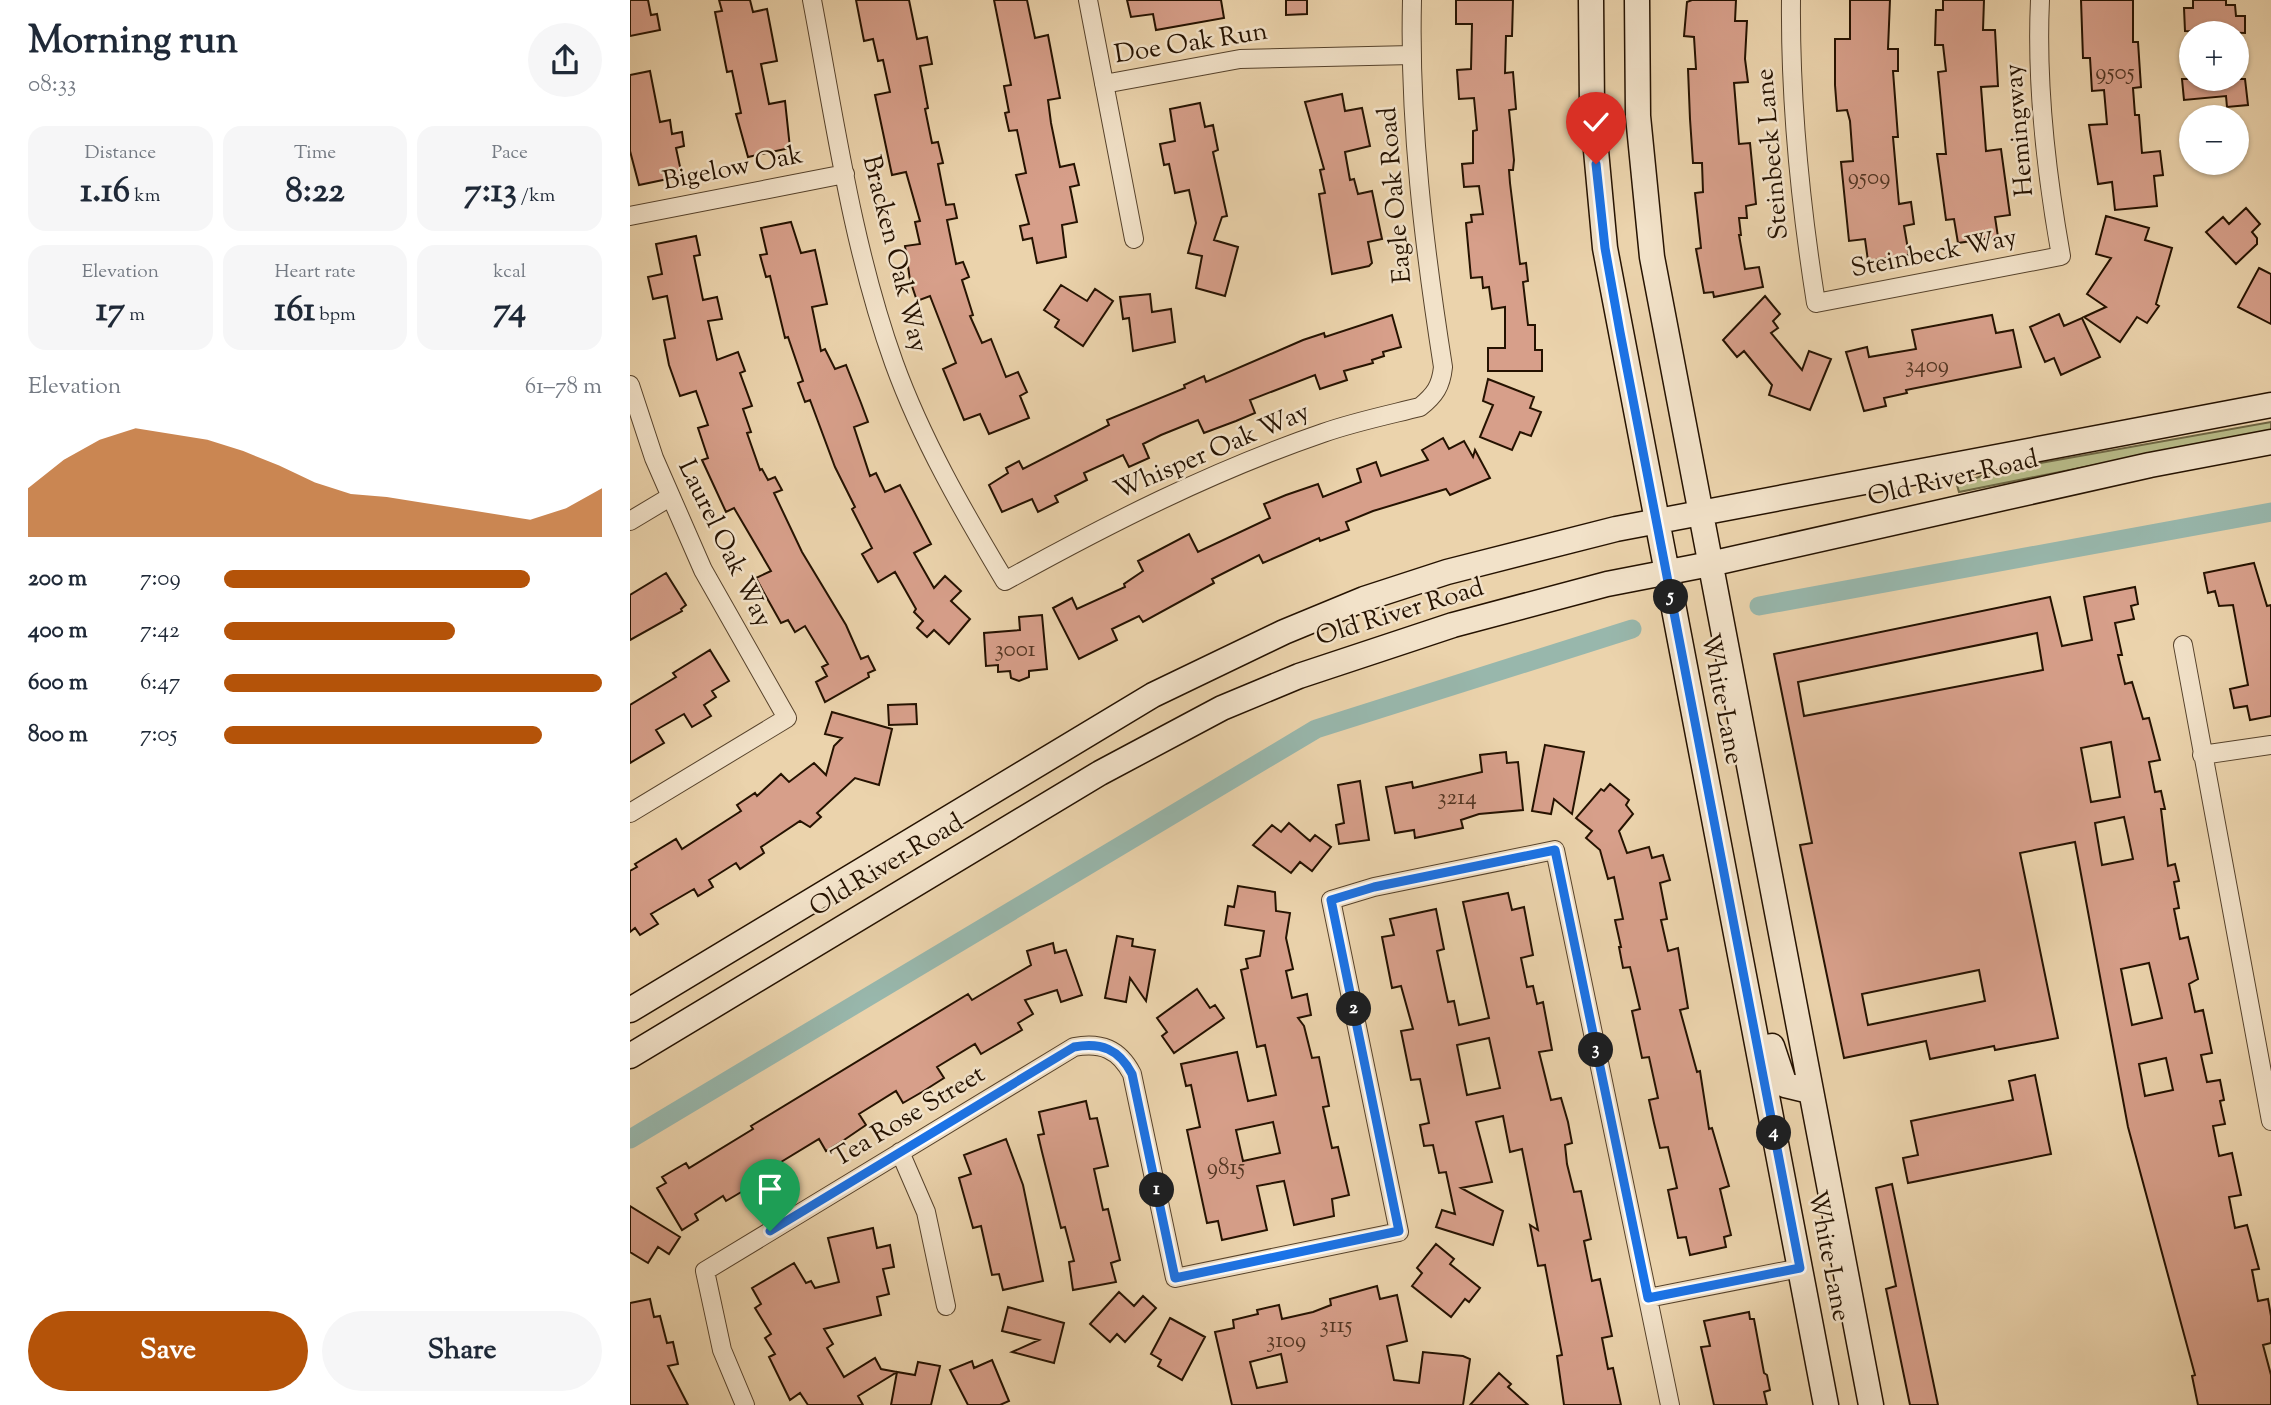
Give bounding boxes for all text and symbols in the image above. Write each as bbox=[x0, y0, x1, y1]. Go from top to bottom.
street label: Doe Oak Run bbox=[1112, 14, 1270, 74]
text: Morning run bbox=[28, 16, 238, 70]
map controls bbox=[2179, 21, 2249, 175]
button: + bbox=[2179, 21, 2249, 91]
button: share bbox=[528, 23, 602, 97]
house number: 9505 bbox=[2095, 57, 2135, 90]
street label: Hemingway bbox=[1996, 62, 2044, 198]
street label: Steinbeck Lane bbox=[1747, 67, 1799, 241]
text: 08:33 bbox=[28, 69, 76, 102]
pin bbox=[1566, 92, 1626, 164]
icon: check bbox=[1577, 103, 1615, 141]
street label: Eagle Oak Road bbox=[1370, 105, 1422, 285]
button: − bbox=[2179, 105, 2249, 175]
street label: Bigelow Oak bbox=[660, 137, 806, 201]
text: Distance bbox=[85, 140, 156, 167]
text: Time bbox=[294, 140, 336, 167]
text: Pace bbox=[491, 140, 528, 167]
street label: Bracken Oak Way bbox=[852, 152, 936, 356]
house number: 9509 bbox=[1848, 162, 1890, 195]
text: 1.16 bbox=[80, 167, 130, 218]
text: 8:22 bbox=[285, 167, 345, 218]
text: 7:13 bbox=[464, 167, 517, 218]
text: km bbox=[130, 183, 160, 210]
text: /km bbox=[517, 183, 555, 210]
street label: Steinbeck Way bbox=[1848, 220, 2020, 288]
text: Elevation bbox=[82, 259, 159, 286]
text: Heart rate bbox=[274, 259, 356, 286]
text: kcal bbox=[493, 259, 526, 286]
text: 17 bbox=[96, 286, 125, 337]
text: 161 bbox=[274, 286, 315, 337]
text: 74 bbox=[493, 286, 526, 337]
text: m bbox=[125, 302, 145, 329]
text: bpm bbox=[315, 302, 356, 329]
house number: 3409 bbox=[1905, 350, 1949, 383]
text: Elevation bbox=[28, 371, 121, 404]
text: 61–78 m bbox=[525, 371, 602, 404]
street label: Whisper Oak Way bbox=[1108, 394, 1316, 510]
street label: Old River Road bbox=[1864, 441, 2042, 517]
street label: Laurel Oak Way bbox=[667, 454, 781, 634]
text: 200 m bbox=[28, 563, 87, 596]
text: 7:09 bbox=[140, 563, 181, 596]
street label: Old River Road bbox=[1311, 570, 1489, 656]
pin: 5 bbox=[1654, 580, 1688, 614]
text: 5 bbox=[1667, 583, 1674, 610]
text: 400 m bbox=[28, 615, 88, 648]
text: 7:42 bbox=[140, 615, 180, 648]
street label: White Lane bbox=[1690, 630, 1752, 768]
house number: 3001 bbox=[994, 634, 1036, 667]
text: 600 m bbox=[28, 667, 88, 700]
text: 6:47 bbox=[140, 667, 180, 700]
text: 800 m bbox=[28, 719, 88, 752]
text: 7:05 bbox=[140, 719, 177, 752]
house number: 3214 bbox=[1437, 782, 1477, 815]
street label: Old River Road bbox=[803, 805, 971, 927]
pin: 2 bbox=[1336, 992, 1372, 1026]
text: 2 bbox=[1349, 995, 1358, 1022]
pin: 3 bbox=[1578, 1032, 1614, 1068]
text: 3 bbox=[1592, 1036, 1599, 1063]
street label: Tea Rose Street bbox=[825, 1057, 993, 1177]
pin: 4 bbox=[1756, 1116, 1792, 1150]
text: 4 bbox=[1769, 1119, 1778, 1146]
house number: 9815 bbox=[1207, 1152, 1245, 1185]
pin bbox=[740, 1159, 800, 1231]
icon: arrive bbox=[751, 1170, 789, 1208]
pin: 1 bbox=[1140, 1172, 1174, 1208]
text: 1 bbox=[1153, 1176, 1160, 1203]
street label: White Lane bbox=[1797, 1187, 1859, 1325]
house number: 3115 bbox=[1320, 1310, 1353, 1343]
button: Save bbox=[28, 1311, 308, 1391]
button: Share bbox=[322, 1311, 602, 1391]
house number: 3109 bbox=[1266, 1325, 1306, 1358]

